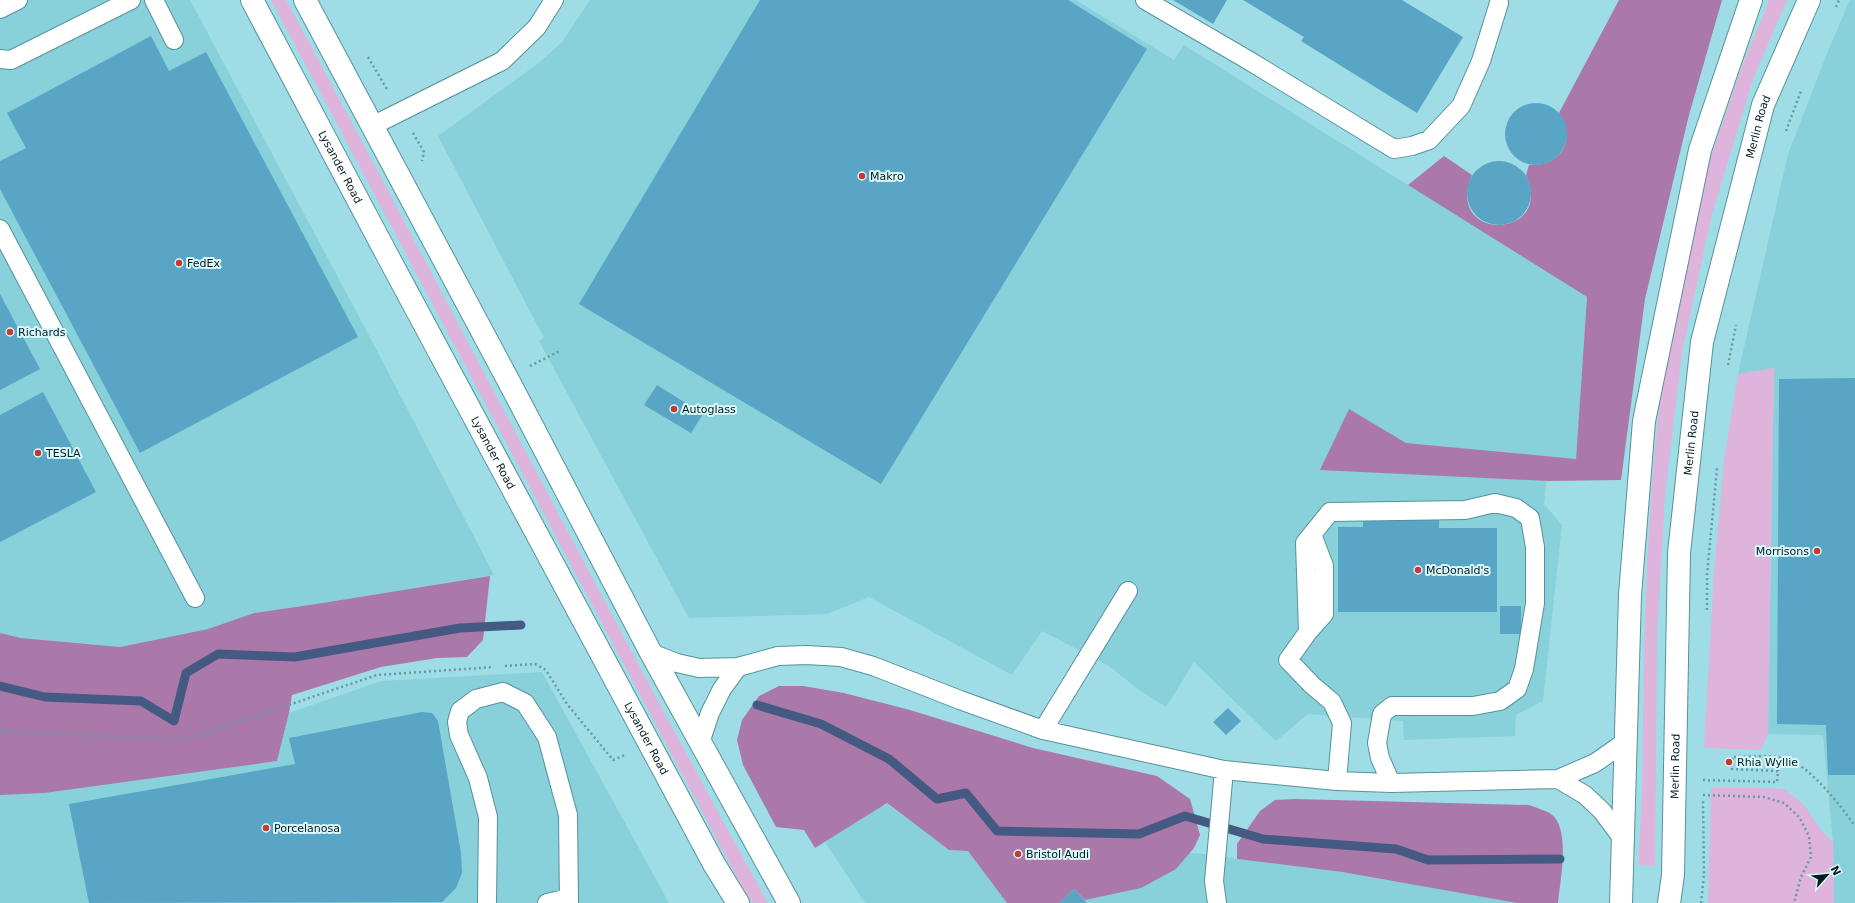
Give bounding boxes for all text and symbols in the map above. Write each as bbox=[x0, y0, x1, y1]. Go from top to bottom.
street label: Merlin Road bbox=[1744, 93, 1774, 160]
street label: Lysander Road bbox=[315, 129, 365, 206]
place label: Makro bbox=[870, 170, 904, 183]
marker: Makro bbox=[857, 171, 867, 181]
place label: FedEx bbox=[187, 257, 220, 270]
marker: FedEx bbox=[174, 258, 184, 268]
place label: Richards bbox=[18, 326, 66, 339]
marker: Richards bbox=[5, 327, 15, 337]
place label: Autoglass bbox=[682, 403, 736, 416]
marker: Autoglass bbox=[669, 404, 679, 414]
street label: Merlin Road bbox=[1682, 410, 1701, 476]
street label: Lysander Road bbox=[468, 414, 518, 492]
place label: TESLA bbox=[45, 447, 81, 460]
marker: TESLA bbox=[33, 448, 43, 458]
place label: Morrisons bbox=[1756, 545, 1809, 558]
marker: Morrisons bbox=[1812, 546, 1822, 556]
place label: McDonald's bbox=[1426, 564, 1490, 577]
marker: McDonald's bbox=[1413, 565, 1423, 575]
street label: Lysander Road bbox=[621, 700, 671, 777]
street label: Merlin Road bbox=[1668, 734, 1683, 799]
place label: Rhia Wyllie bbox=[1737, 756, 1798, 769]
marker: Rhia Wyllie bbox=[1724, 757, 1734, 767]
place label: Porcelanosa bbox=[274, 822, 340, 835]
marker: Porcelanosa bbox=[261, 823, 271, 833]
place label: Bristol Audi bbox=[1026, 848, 1089, 861]
marker: Bristol Audi bbox=[1013, 849, 1023, 859]
north arrow bbox=[1807, 855, 1847, 895]
text: N bbox=[1828, 864, 1843, 878]

